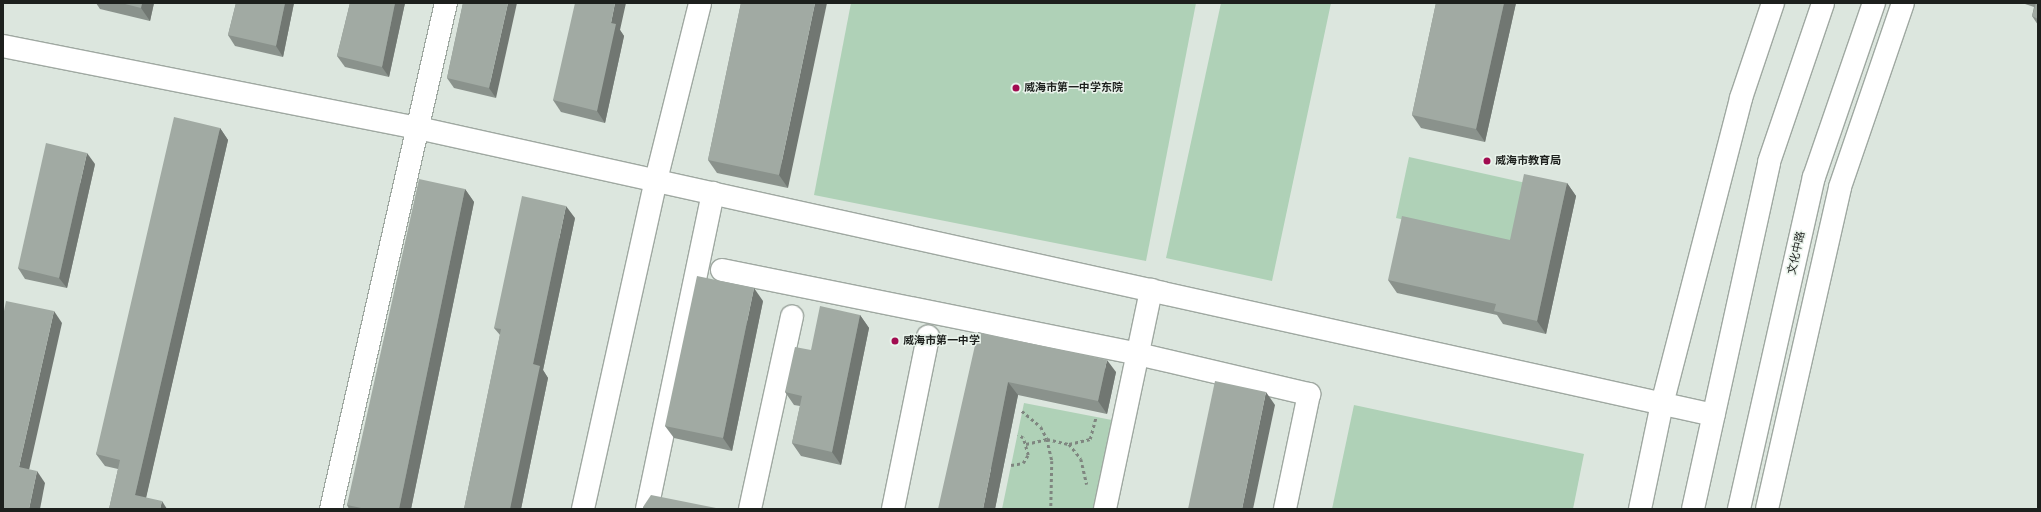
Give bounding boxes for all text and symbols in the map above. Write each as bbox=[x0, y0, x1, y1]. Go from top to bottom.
place label: 威海市第一中学东院 bbox=[1024, 81, 1123, 95]
marker: 威海市第一中学东院 bbox=[1011, 83, 1021, 93]
place label: 威海市教育局 bbox=[1495, 154, 1561, 168]
marker: 威海市教育局 bbox=[1482, 156, 1492, 166]
street label: 文化中路 bbox=[1786, 230, 1808, 276]
place label: 威海市第一中学 bbox=[903, 334, 980, 348]
marker: 威海市第一中学 bbox=[890, 336, 900, 346]

